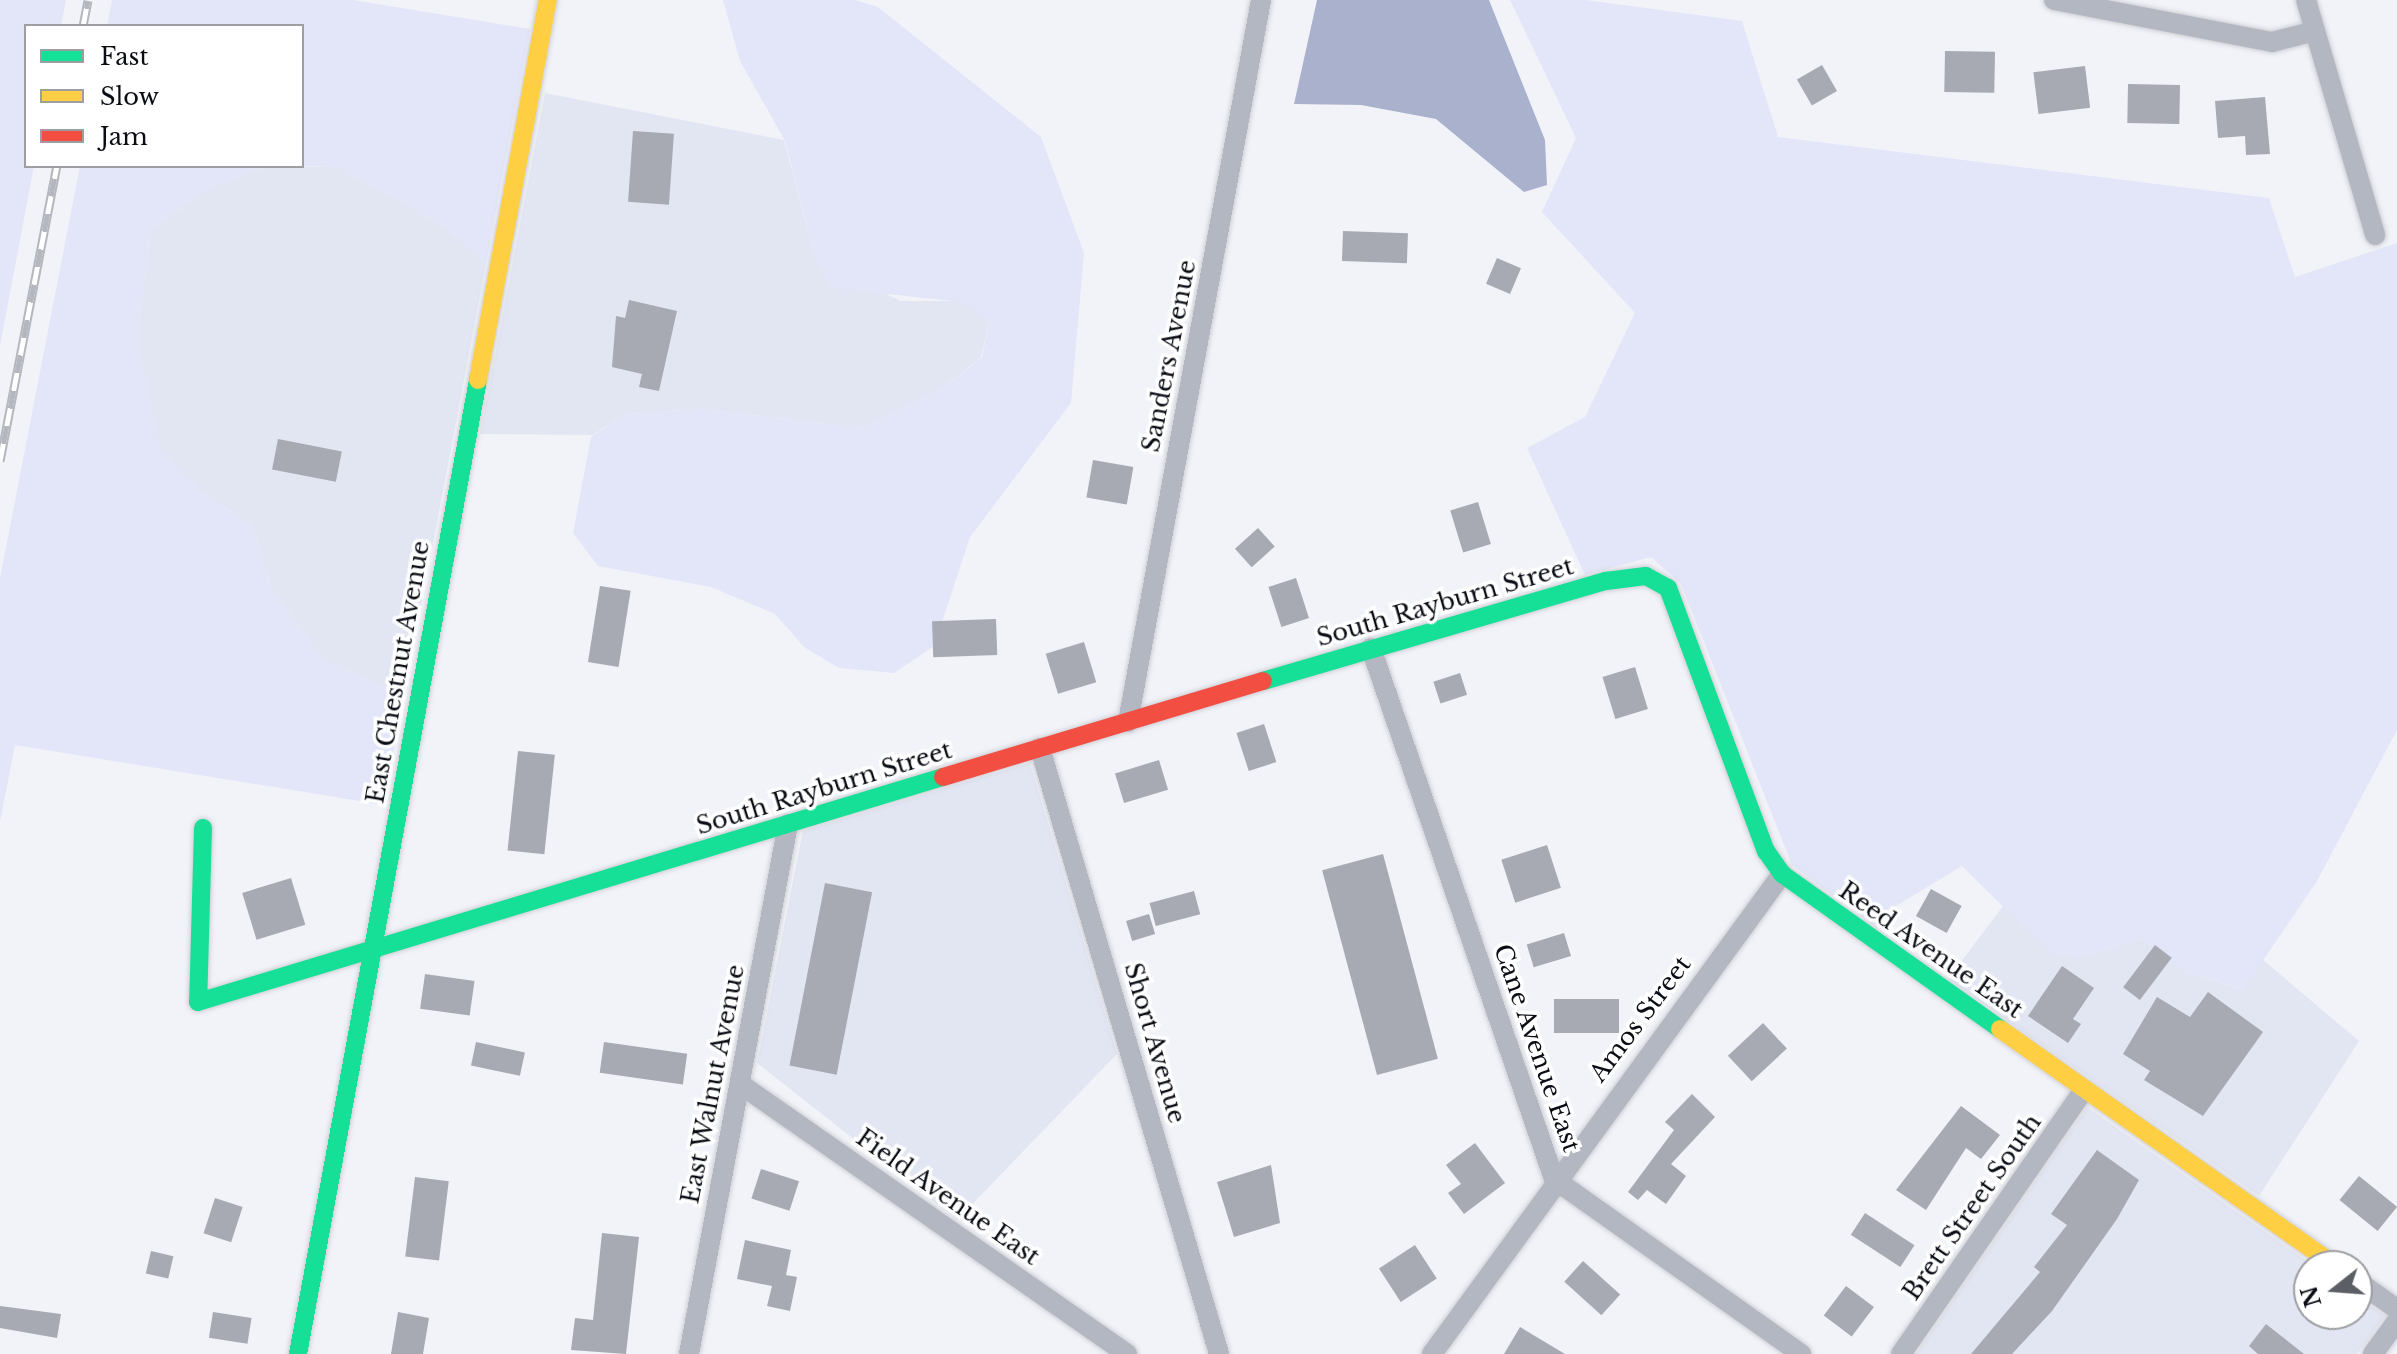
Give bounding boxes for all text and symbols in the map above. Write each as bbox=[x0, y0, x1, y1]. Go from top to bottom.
legend bbox=[24, 24, 304, 168]
text: Fast bbox=[100, 42, 148, 71]
text: Slow bbox=[100, 82, 159, 111]
text: Jam bbox=[100, 122, 148, 151]
street label: Sanders Avenue bbox=[1136, 257, 1202, 455]
street label: East Chestnut Avenue bbox=[361, 538, 435, 806]
street label: South Rayburn Street bbox=[1313, 552, 1577, 652]
street label: South Rayburn Street bbox=[693, 735, 955, 841]
street label: Reed Avenue East bbox=[1833, 876, 2029, 1024]
street label: Cane Avenue East bbox=[1488, 940, 1586, 1156]
street label: Amos Street bbox=[1583, 950, 1697, 1088]
street label: Short Avenue bbox=[1118, 959, 1192, 1127]
street label: East Walnut Avenue bbox=[676, 961, 750, 1207]
street label: Brett Street South bbox=[1897, 1109, 2047, 1305]
street label: Field Avenue East bbox=[851, 1123, 1045, 1271]
north arrow bbox=[2293, 1250, 2373, 1330]
text: N bbox=[2296, 1283, 2327, 1310]

